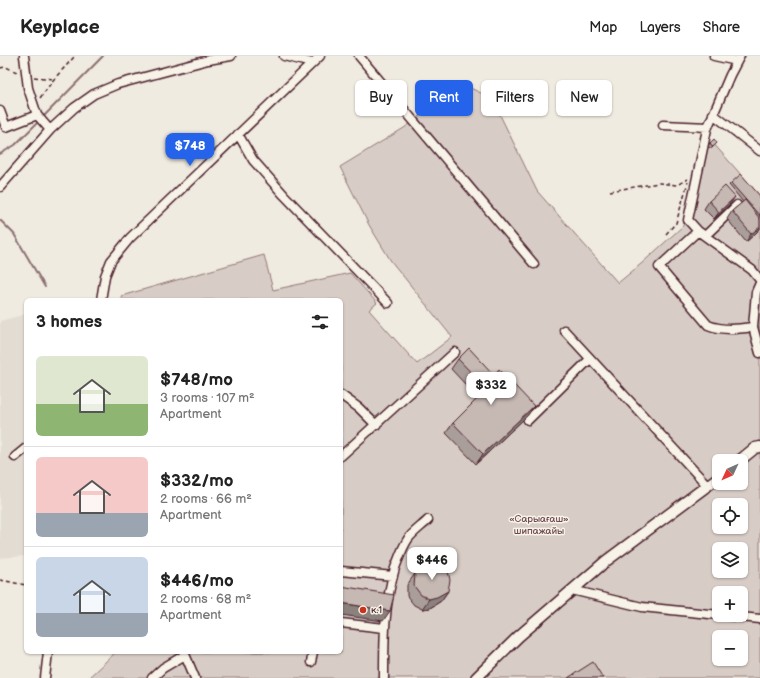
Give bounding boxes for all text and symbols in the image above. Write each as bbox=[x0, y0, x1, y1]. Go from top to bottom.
text: Keyplace bbox=[20, 16, 100, 39]
text: Map bbox=[589, 19, 617, 36]
text: Layers bbox=[639, 19, 681, 36]
text: Share bbox=[703, 19, 740, 36]
chip: Buy bbox=[355, 80, 407, 116]
chip: Rent bbox=[415, 80, 473, 116]
chip: Filters bbox=[481, 80, 548, 116]
chip: New bbox=[556, 80, 612, 116]
pin: $748 bbox=[166, 133, 214, 167]
text: $748 bbox=[174, 138, 206, 154]
icon: filters bbox=[309, 311, 331, 333]
text: 3 homes bbox=[36, 312, 102, 332]
text: $748/mo bbox=[160, 370, 233, 390]
icon: home bbox=[68, 372, 116, 420]
pin: $332 bbox=[467, 372, 515, 406]
text: $332 bbox=[475, 377, 507, 393]
text: 3 rooms · 107 m² bbox=[160, 390, 255, 406]
text: Apartment bbox=[160, 406, 221, 422]
north arrow bbox=[712, 454, 748, 490]
map controls bbox=[712, 454, 748, 666]
text: $332/mo bbox=[160, 471, 233, 491]
icon: home bbox=[68, 473, 116, 521]
text: 2 rooms · 66 m² bbox=[160, 491, 252, 507]
button: locate bbox=[712, 498, 748, 534]
text: Apartment bbox=[160, 507, 221, 523]
park label: «Сарыағаш» шипажайы bbox=[509, 513, 569, 537]
button: layers bbox=[712, 542, 748, 578]
pin: $446 bbox=[408, 547, 456, 581]
text: $446 bbox=[416, 552, 448, 568]
text: $446/mo bbox=[160, 571, 234, 591]
icon: home bbox=[68, 573, 116, 621]
button: + bbox=[712, 586, 748, 622]
text: 2 rooms · 68 m² bbox=[160, 591, 251, 607]
place label: к.1 bbox=[371, 604, 382, 616]
marker: к.1 bbox=[358, 605, 368, 615]
text: Apartment bbox=[160, 607, 221, 623]
button: − bbox=[712, 630, 748, 666]

